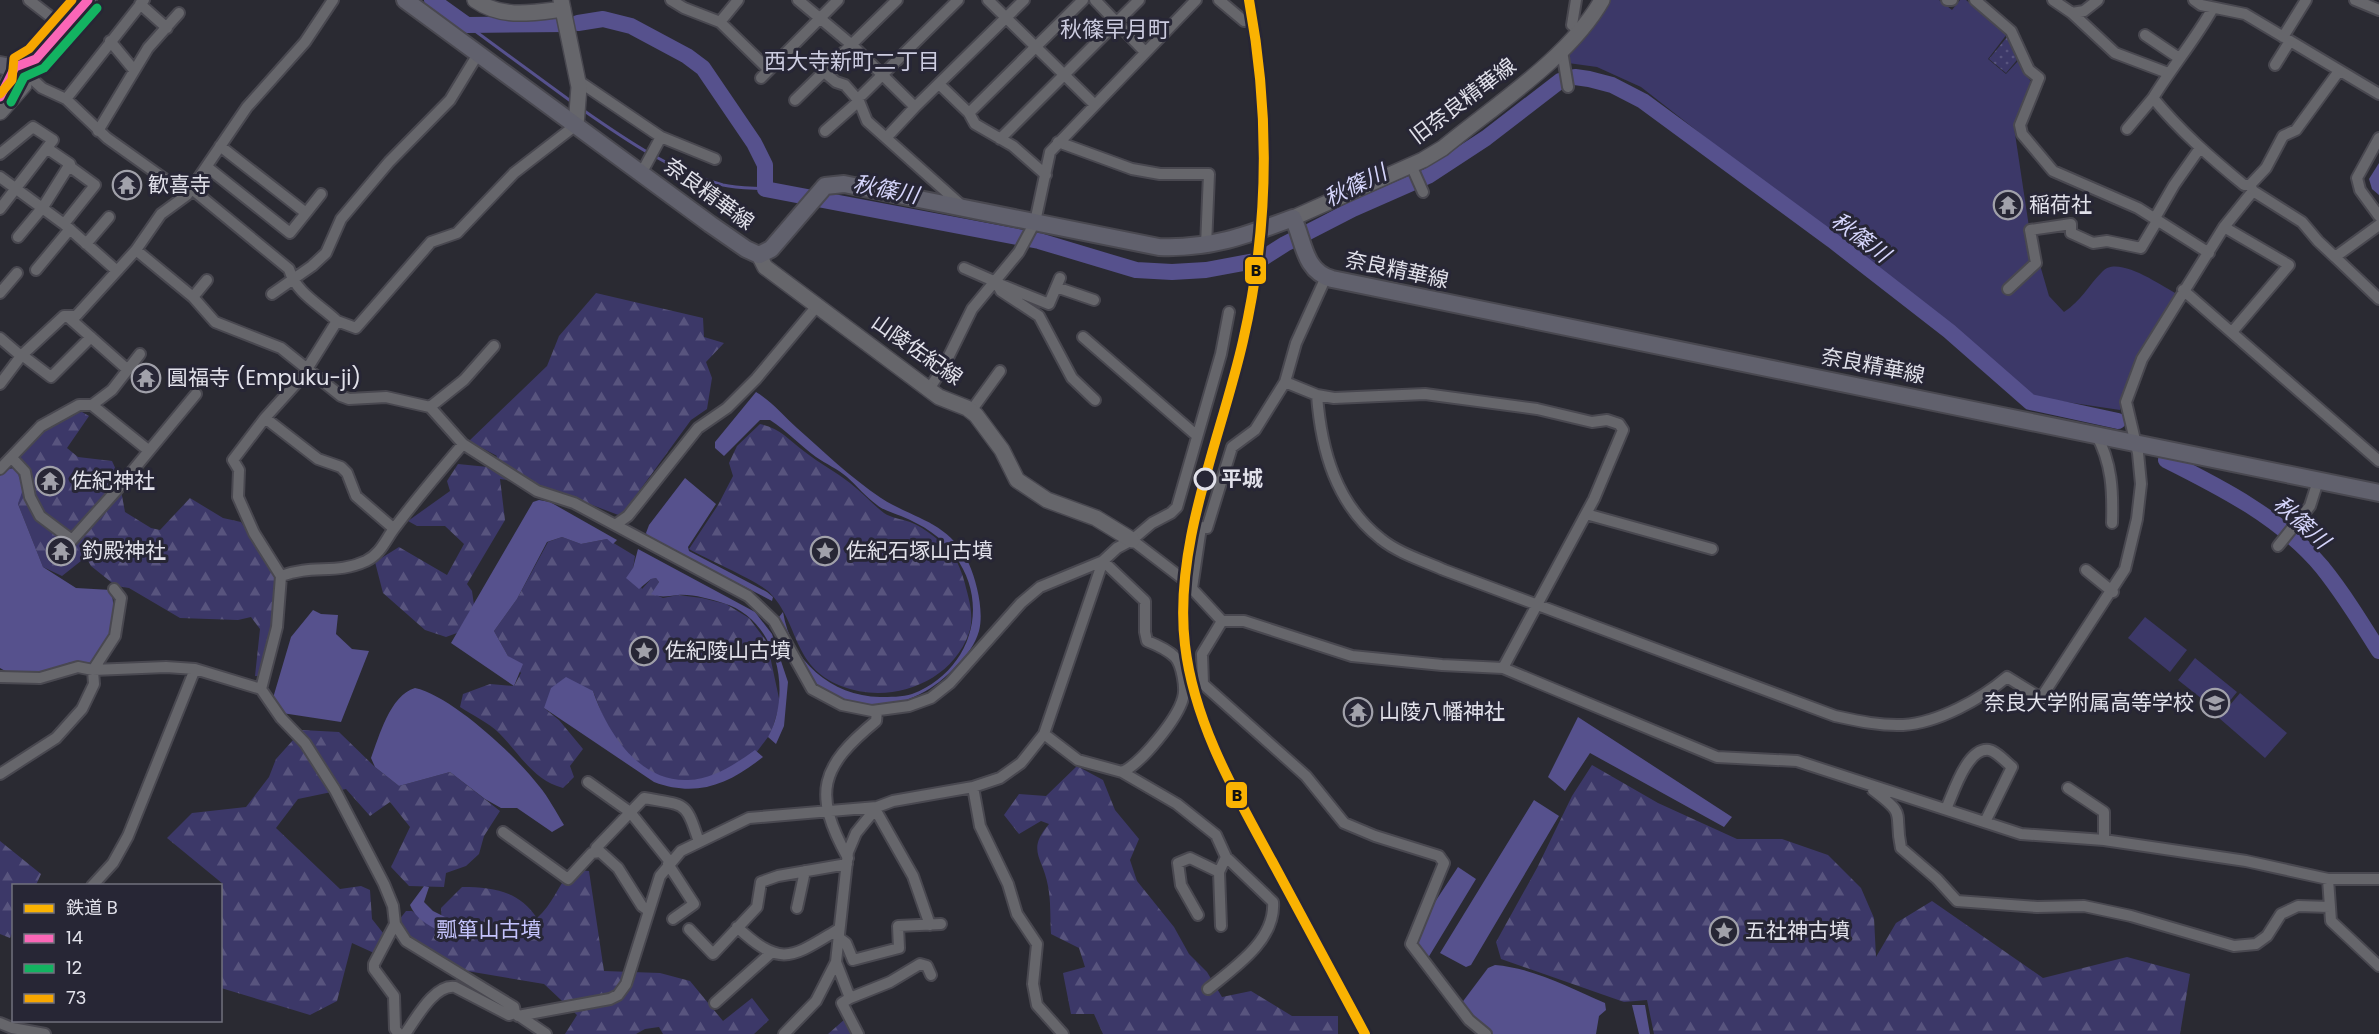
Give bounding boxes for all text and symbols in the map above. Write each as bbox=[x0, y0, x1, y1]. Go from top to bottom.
district label: 秋篠早月町 bbox=[1060, 14, 1170, 45]
district label: 西大寺新町二丁目 bbox=[764, 46, 940, 77]
street label: 旧奈良精華線 bbox=[1404, 51, 1522, 150]
street label: 奈良精華線 bbox=[658, 151, 760, 236]
water label: 秋篠川 bbox=[1319, 156, 1393, 214]
water label: 秋篠川 bbox=[851, 168, 923, 211]
temple icon: 歓喜寺 bbox=[111, 169, 143, 201]
place label: 歓喜寺 bbox=[148, 170, 211, 199]
temple icon: 稲荷社 bbox=[1992, 189, 2024, 221]
place label: 稲荷社 bbox=[2029, 190, 2092, 219]
water label: 秋篠川 bbox=[1825, 205, 1898, 271]
street label: 奈良精華線 bbox=[1343, 244, 1451, 295]
line badge: B bbox=[1244, 256, 1267, 285]
text: B bbox=[1251, 259, 1261, 282]
street label: 山陵佐紀線 bbox=[866, 308, 969, 392]
street label: 奈良精華線 bbox=[1819, 341, 1927, 390]
temple icon: 圓福寺 (Empuku-ji) bbox=[130, 362, 162, 394]
place label: 圓福寺 (Empuku-ji) bbox=[167, 363, 361, 392]
place label: 平城 bbox=[1221, 464, 1263, 493]
temple icon: 佐紀神社 bbox=[34, 465, 66, 497]
place label: 佐紀神社 bbox=[71, 466, 155, 495]
marker: 平城 bbox=[1194, 468, 1216, 490]
water label: 秋篠川 bbox=[2267, 489, 2338, 557]
temple icon: 釣殿神社 bbox=[45, 535, 77, 567]
place icon: 佐紀石塚山古墳 bbox=[809, 535, 841, 567]
place label: 釣殿神社 bbox=[82, 536, 166, 565]
place label: 佐紀石塚山古墳 bbox=[846, 536, 993, 565]
place icon: 佐紀陵山古墳 bbox=[628, 635, 660, 667]
place label: 佐紀陵山古墳 bbox=[665, 636, 791, 665]
school or university icon: 奈良大学附属高等学校 bbox=[2199, 687, 2231, 719]
place label: 奈良大学附属高等学校 bbox=[1984, 688, 2194, 717]
temple icon: 山陵八幡神社 bbox=[1342, 696, 1374, 728]
place label: 山陵八幡神社 bbox=[1379, 697, 1505, 726]
line badge: B bbox=[1225, 781, 1248, 809]
text: B bbox=[1232, 784, 1242, 807]
legend bbox=[12, 884, 222, 1022]
text: 鉄道 B bbox=[66, 895, 118, 920]
park label: 瓢箪山古墳 bbox=[437, 915, 542, 944]
place icon: 五社神古墳 bbox=[1708, 915, 1740, 947]
place label: 五社神古墳 bbox=[1745, 916, 1850, 945]
text: 14 bbox=[66, 925, 83, 950]
text: 12 bbox=[66, 955, 82, 980]
text: 73 bbox=[66, 985, 86, 1010]

